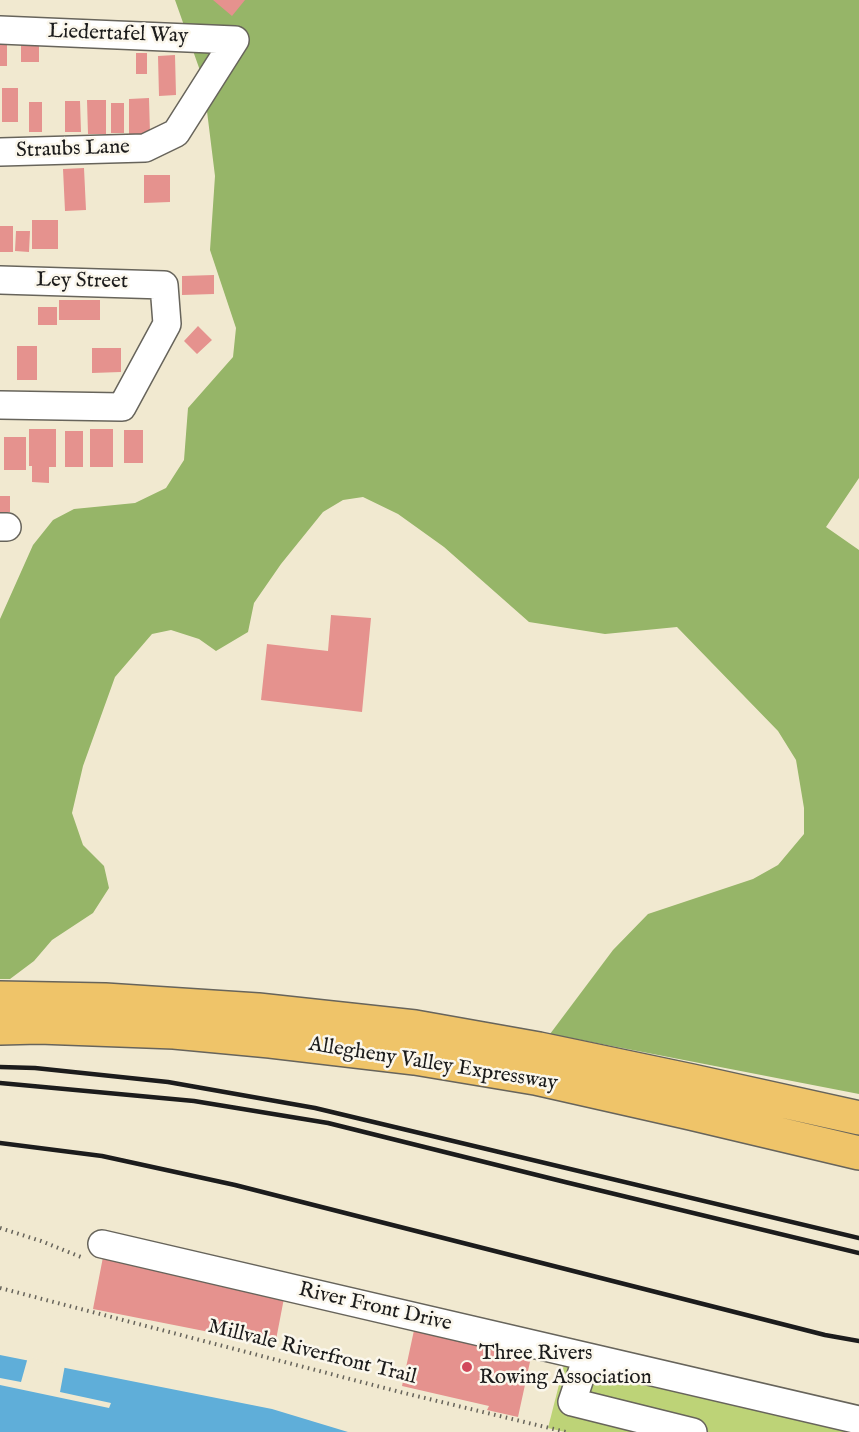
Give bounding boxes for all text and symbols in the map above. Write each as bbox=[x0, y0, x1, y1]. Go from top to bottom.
street label: Liedertafel Way bbox=[47, 20, 189, 50]
street label: Straubs Lane bbox=[16, 135, 130, 165]
street label: Ley Street bbox=[36, 269, 128, 295]
street label: Allegheny Valley Expressway bbox=[307, 1033, 559, 1097]
street label: River Front Drive bbox=[296, 1278, 454, 1338]
street label: Millvale Riverfront Trail bbox=[205, 1315, 419, 1391]
place label: Three Rivers Rowing Association bbox=[479, 1342, 652, 1392]
marker: Three Rivers Rowing Association bbox=[460, 1360, 474, 1374]

